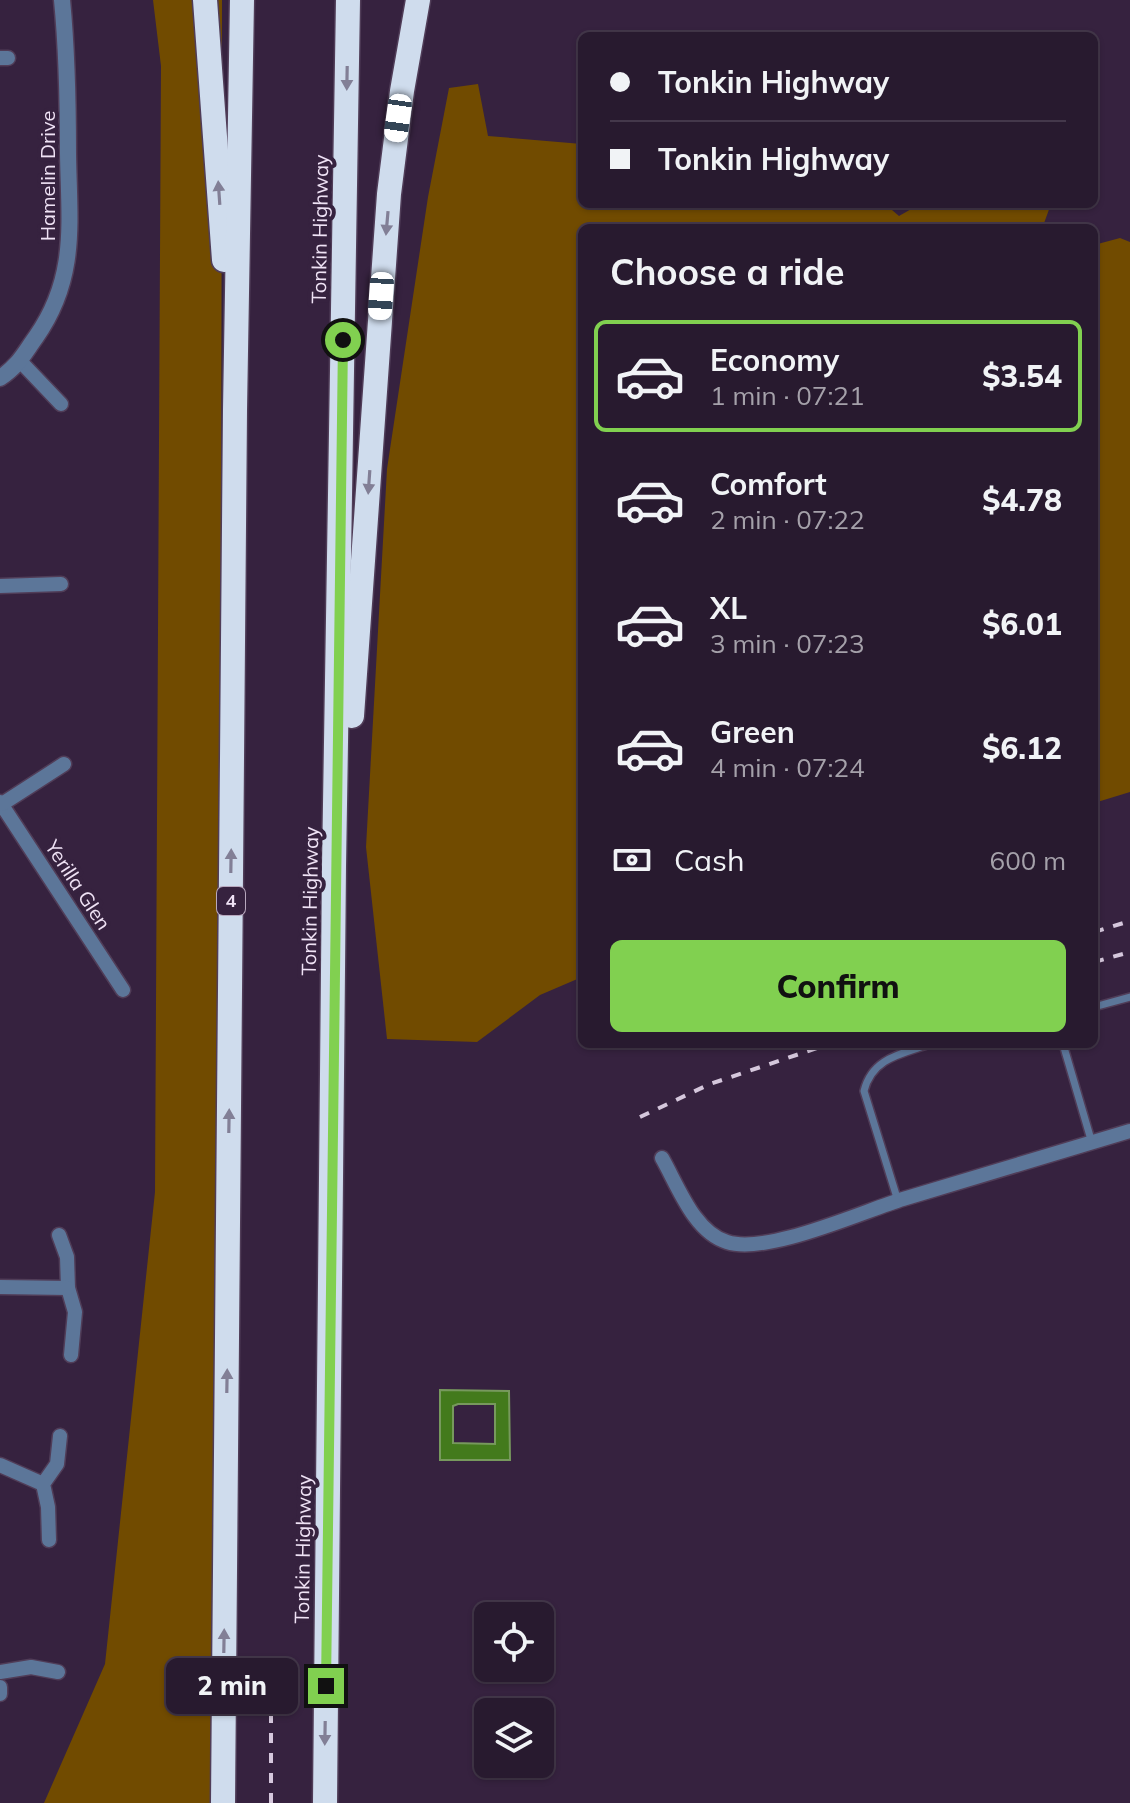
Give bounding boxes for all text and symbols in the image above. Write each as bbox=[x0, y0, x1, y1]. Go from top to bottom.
text: Tonkin Highway bbox=[658, 63, 889, 101]
one-way arrow bbox=[340, 66, 353, 91]
car bbox=[383, 93, 413, 143]
street label: Hamelin Drive bbox=[35, 111, 60, 241]
text: Tonkin Highway bbox=[658, 140, 889, 178]
street label: Tonkin Highway bbox=[306, 154, 333, 304]
one-way arrow bbox=[212, 180, 225, 205]
one-way arrow bbox=[380, 211, 393, 236]
text: Choose a ride bbox=[610, 249, 844, 294]
car bbox=[367, 271, 395, 321]
route start bbox=[325, 322, 361, 358]
icon: car bbox=[614, 340, 686, 412]
text: Economy bbox=[710, 341, 839, 379]
text: $3.54 bbox=[982, 357, 1062, 395]
text: 1 min · 07:21 bbox=[710, 379, 865, 412]
icon: car bbox=[614, 464, 686, 536]
text: Comfort bbox=[710, 465, 827, 503]
one-way arrow bbox=[362, 470, 375, 495]
text: $4.78 bbox=[982, 481, 1062, 519]
text: 2 min · 07:22 bbox=[710, 503, 865, 536]
icon: car bbox=[614, 588, 686, 660]
text: XL bbox=[710, 589, 747, 627]
text: $6.01 bbox=[982, 605, 1062, 643]
text: 3 min · 07:23 bbox=[710, 627, 865, 660]
icon: car bbox=[614, 712, 686, 784]
text: Green bbox=[710, 713, 795, 751]
text: $6.12 bbox=[982, 729, 1062, 767]
text: 4 min · 07:24 bbox=[710, 751, 865, 784]
street label: Tonkin Highway bbox=[296, 826, 323, 976]
street label: Yerilla Glen bbox=[40, 834, 117, 934]
icon: cash bbox=[610, 838, 654, 882]
text: Cash bbox=[674, 841, 745, 879]
text: 600 m bbox=[990, 844, 1066, 877]
one-way arrow bbox=[225, 848, 237, 873]
road number: 4 bbox=[217, 887, 245, 915]
button: Confirm bbox=[610, 940, 1066, 1032]
one-way arrow bbox=[223, 1108, 235, 1133]
one-way arrow bbox=[220, 1368, 233, 1393]
street label: Tonkin Highway bbox=[289, 1474, 316, 1624]
map controls bbox=[474, 1602, 554, 1778]
button: locate bbox=[474, 1602, 554, 1682]
one-way arrow bbox=[218, 1628, 230, 1653]
callout: 2 min bbox=[166, 1658, 298, 1714]
route end bbox=[308, 1668, 344, 1704]
text: 2 min bbox=[197, 1669, 267, 1702]
button: layers bbox=[474, 1698, 554, 1778]
one-way arrow bbox=[319, 1721, 331, 1746]

